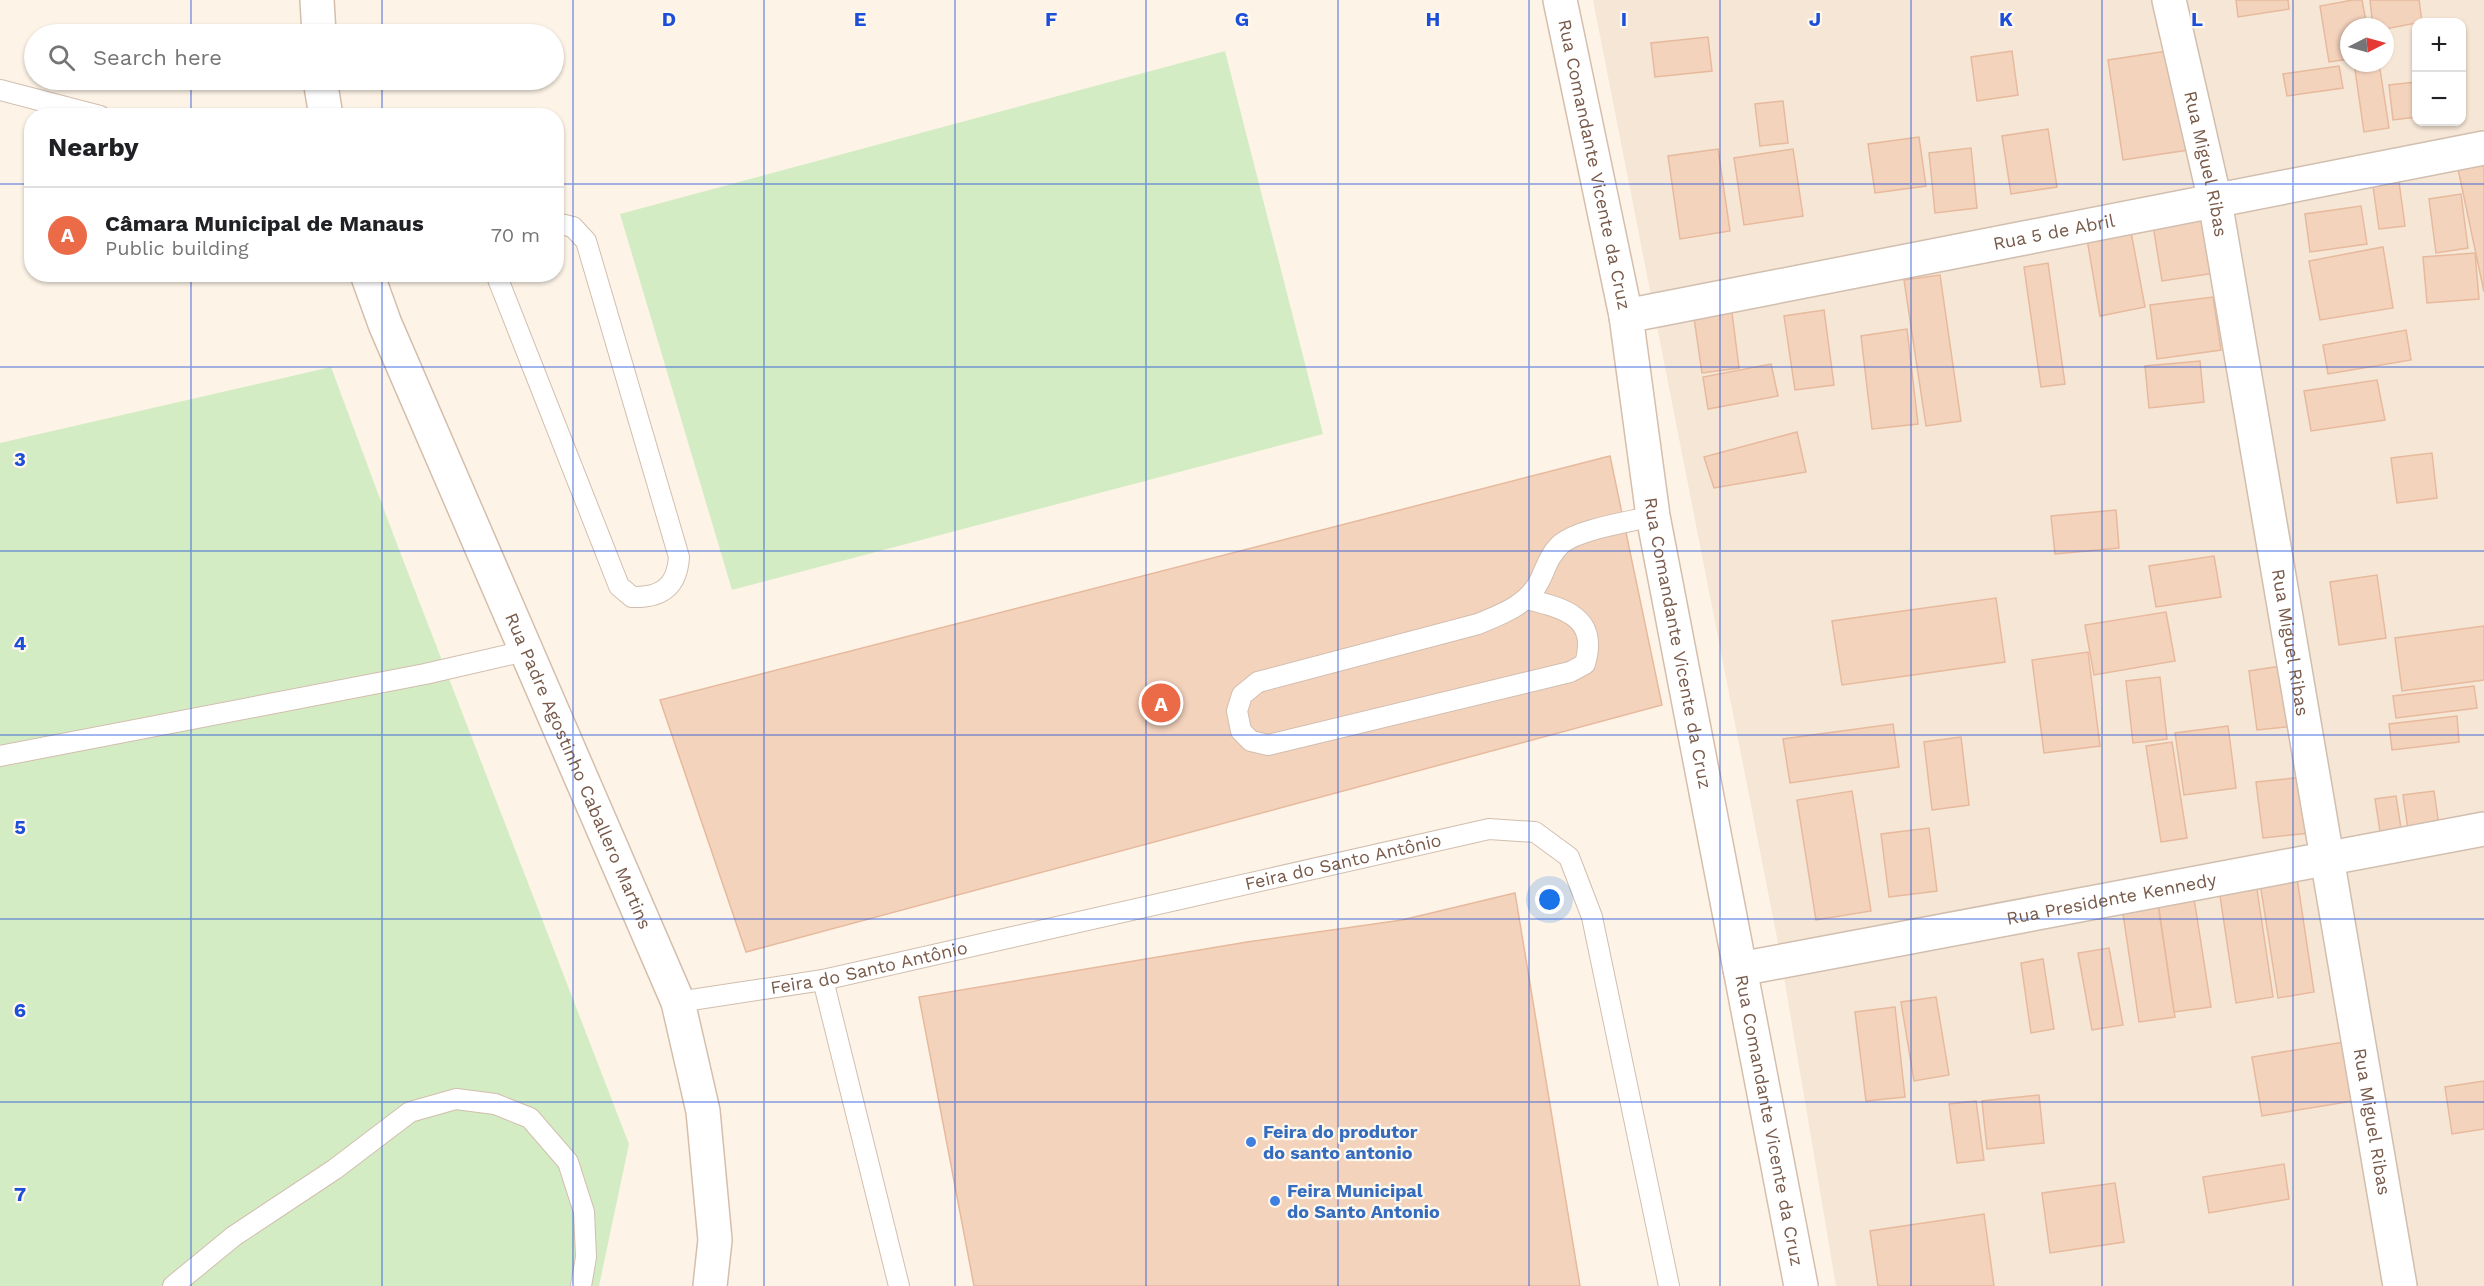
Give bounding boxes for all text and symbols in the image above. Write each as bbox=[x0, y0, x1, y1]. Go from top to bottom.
text: D bbox=[662, 7, 676, 31]
text: E bbox=[854, 7, 866, 31]
text: F bbox=[1045, 7, 1057, 31]
text: G bbox=[1235, 7, 1249, 31]
text: H bbox=[1426, 7, 1440, 31]
text: I bbox=[1621, 7, 1627, 31]
text: J bbox=[1809, 7, 1821, 31]
text: K bbox=[1999, 7, 2013, 31]
text: L bbox=[2191, 7, 2203, 31]
street label: Rua Comandante Vicente da Cruz bbox=[1554, 17, 1635, 311]
north arrow bbox=[2340, 18, 2394, 72]
map controls bbox=[2412, 18, 2466, 126]
button: + bbox=[2412, 18, 2466, 72]
search box bbox=[24, 24, 564, 90]
icon: search bbox=[45, 41, 78, 74]
text: Search here bbox=[93, 45, 222, 70]
button: − bbox=[2412, 72, 2466, 126]
street label: Rua Miguel Ribas bbox=[2180, 89, 2232, 238]
text: Nearby bbox=[48, 132, 139, 162]
street label: Rua 5 de Abril bbox=[1991, 209, 2117, 254]
text: Câmara Municipal de Manaus bbox=[105, 211, 424, 236]
text: A bbox=[61, 223, 74, 247]
text: 70 m bbox=[491, 223, 540, 247]
text: Public building bbox=[105, 236, 249, 260]
text: 3 bbox=[14, 447, 26, 471]
street label: Rua Comandante Vicente da Cruz bbox=[1641, 496, 1716, 790]
street label: Rua Miguel Ribas bbox=[2268, 567, 2314, 717]
street label: Rua Padre Agostinho Caballero Martins bbox=[501, 609, 656, 932]
text: 4 bbox=[14, 631, 27, 655]
pin: A bbox=[1142, 680, 1180, 726]
text: 5 bbox=[14, 815, 26, 839]
street label: Feira do Santo Antônio bbox=[1243, 829, 1443, 894]
street label: Rua Presidente Kennedy bbox=[2005, 868, 2219, 929]
your location bbox=[1535, 885, 1564, 914]
street label: Feira do Santo Antônio bbox=[769, 937, 969, 998]
street label: Rua Comandante Vicente da Cruz bbox=[1731, 973, 1808, 1268]
text: 6 bbox=[14, 998, 26, 1022]
street label: Rua Miguel Ribas bbox=[2350, 1046, 2395, 1197]
place label: Feira do produtor do santo antonio bbox=[1263, 1121, 1418, 1163]
marker: Feira do produtor do santo antonio bbox=[1244, 1135, 1258, 1149]
place label: Feira Municipal do Santo Antonio bbox=[1287, 1180, 1440, 1222]
text: 7 bbox=[14, 1182, 26, 1206]
marker: Feira Municipal do Santo Antonio bbox=[1268, 1194, 1282, 1208]

